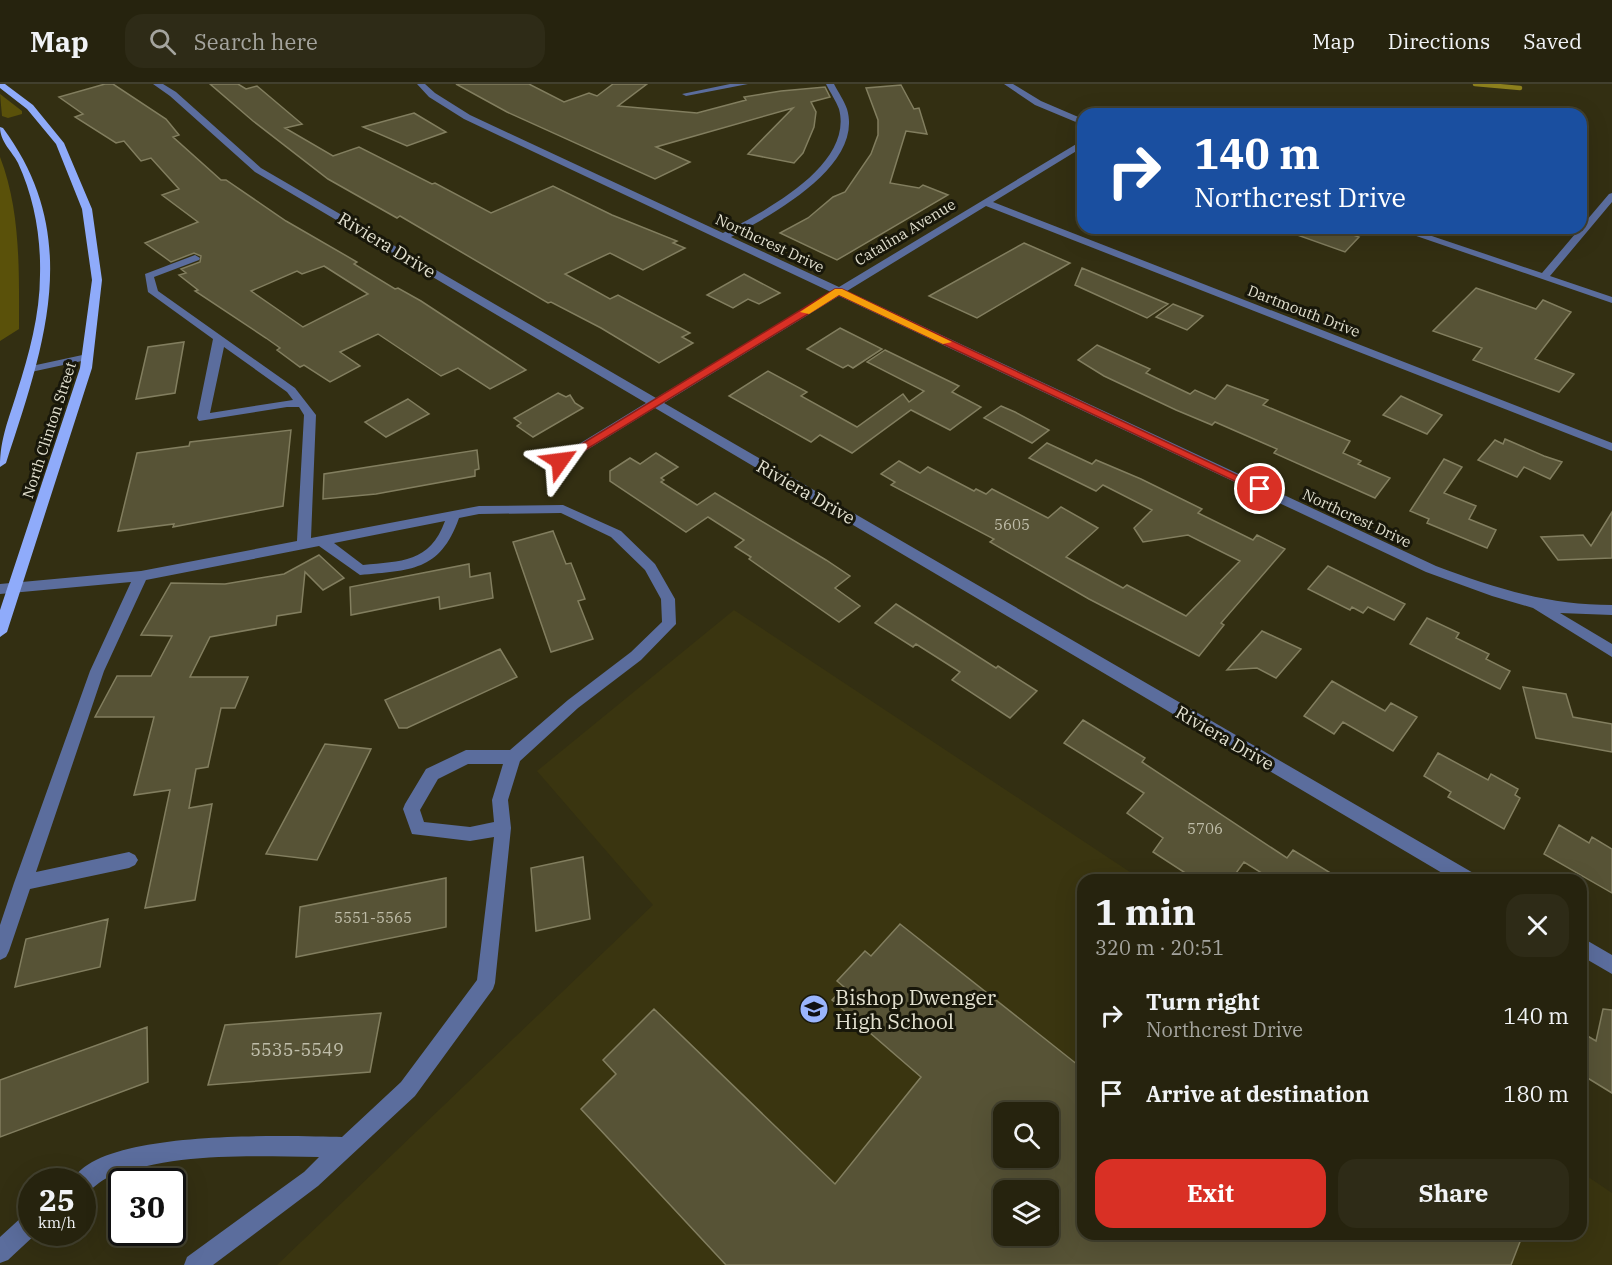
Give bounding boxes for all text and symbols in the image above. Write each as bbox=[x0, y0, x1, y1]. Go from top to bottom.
search box bbox=[125, 14, 545, 68]
text: Map bbox=[30, 23, 89, 60]
icon: search bbox=[146, 25, 179, 58]
text: Search here bbox=[194, 27, 318, 56]
text: Map bbox=[1312, 27, 1355, 55]
text: Directions bbox=[1388, 27, 1490, 55]
text: Saved bbox=[1523, 27, 1582, 55]
text: 140 m bbox=[1194, 126, 1320, 181]
icon: right bbox=[1095, 132, 1173, 210]
text: Northcrest Drive bbox=[1194, 179, 1406, 214]
street label: Catalina Avenue bbox=[851, 194, 959, 270]
street label: Riviera Drive bbox=[334, 207, 440, 283]
street label: Northcrest Drive bbox=[713, 210, 827, 276]
street label: Dartmouth Drive bbox=[1245, 281, 1363, 341]
street label: North Clinton Street bbox=[18, 359, 80, 501]
position arrow bbox=[528, 429, 592, 493]
street label: Riviera Drive bbox=[753, 455, 859, 529]
pin bbox=[1234, 463, 1285, 514]
icon: arrive bbox=[1243, 472, 1276, 505]
street label: Northcrest Drive bbox=[1300, 485, 1414, 551]
house number: 5605 bbox=[994, 515, 1030, 534]
street label: Riviera Drive bbox=[1172, 701, 1278, 775]
house number: 5706 bbox=[1187, 819, 1223, 838]
text: 1 min bbox=[1095, 888, 1196, 935]
button: close bbox=[1506, 894, 1569, 957]
house number: 5551-5565 bbox=[334, 908, 412, 927]
text: 320 m · 20:51 bbox=[1095, 934, 1224, 961]
place label: Bishop Dwenger High School bbox=[835, 983, 997, 1035]
text: Turn right bbox=[1146, 987, 1260, 1016]
school or university icon: Bishop Dwenger High School bbox=[798, 993, 830, 1025]
icon: right bbox=[1095, 999, 1128, 1032]
text: 140 m bbox=[1503, 1001, 1569, 1030]
text: Northcrest Drive bbox=[1146, 1016, 1303, 1043]
house number: 5535-5549 bbox=[250, 1038, 344, 1061]
icon: arrive bbox=[1095, 1077, 1128, 1110]
text: Arrive at destination bbox=[1146, 1079, 1369, 1108]
text: 180 m bbox=[1503, 1079, 1569, 1108]
map controls bbox=[993, 1102, 1059, 1246]
button: search bbox=[993, 1102, 1059, 1168]
button: Exit bbox=[1095, 1159, 1326, 1228]
button: Share bbox=[1338, 1159, 1569, 1228]
speed limit sign: 30 bbox=[108, 1168, 186, 1246]
text: 25 bbox=[39, 1180, 75, 1219]
button: layers bbox=[993, 1180, 1059, 1246]
text: km/h bbox=[38, 1213, 76, 1232]

